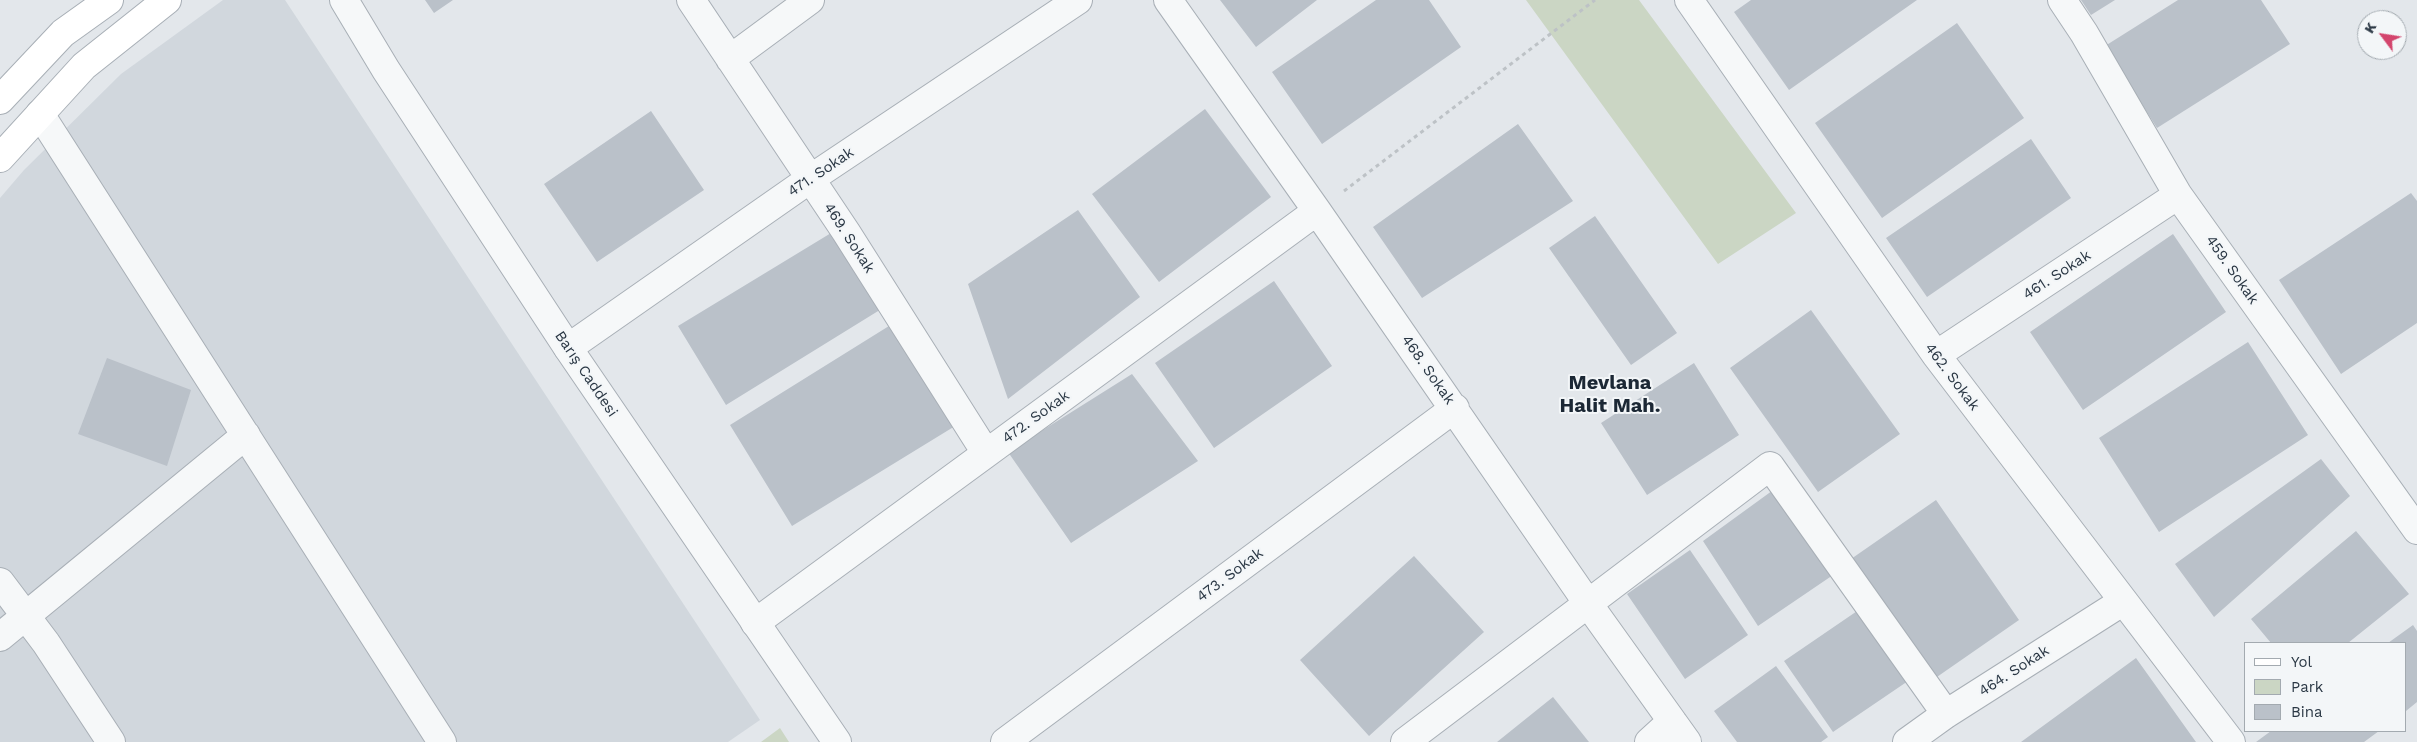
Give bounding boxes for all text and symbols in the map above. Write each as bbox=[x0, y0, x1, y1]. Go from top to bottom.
north arrow bbox=[2357, 10, 2407, 60]
text: K bbox=[2361, 20, 2379, 36]
street label: 471. Sokak bbox=[785, 143, 857, 201]
street label: 469. Sokak bbox=[820, 199, 878, 277]
street label: 459. Sokak bbox=[2202, 232, 2262, 308]
street label: 461. Sokak bbox=[2020, 246, 2094, 304]
street label: Barış Caddesi bbox=[551, 328, 621, 420]
street label: 468. Sokak bbox=[1398, 332, 1458, 408]
street label: 462. Sokak bbox=[1921, 340, 1983, 414]
district label: Mevlana Halit Mah. bbox=[1559, 371, 1661, 418]
street label: 472. Sokak bbox=[999, 387, 1073, 447]
street label: 473. Sokak bbox=[1193, 544, 1267, 606]
street label: 464. Sokak bbox=[1975, 642, 2053, 700]
legend bbox=[2244, 642, 2407, 732]
text: Yol bbox=[2291, 653, 2312, 671]
text: Park bbox=[2291, 678, 2323, 696]
text: Bina bbox=[2291, 703, 2323, 721]

